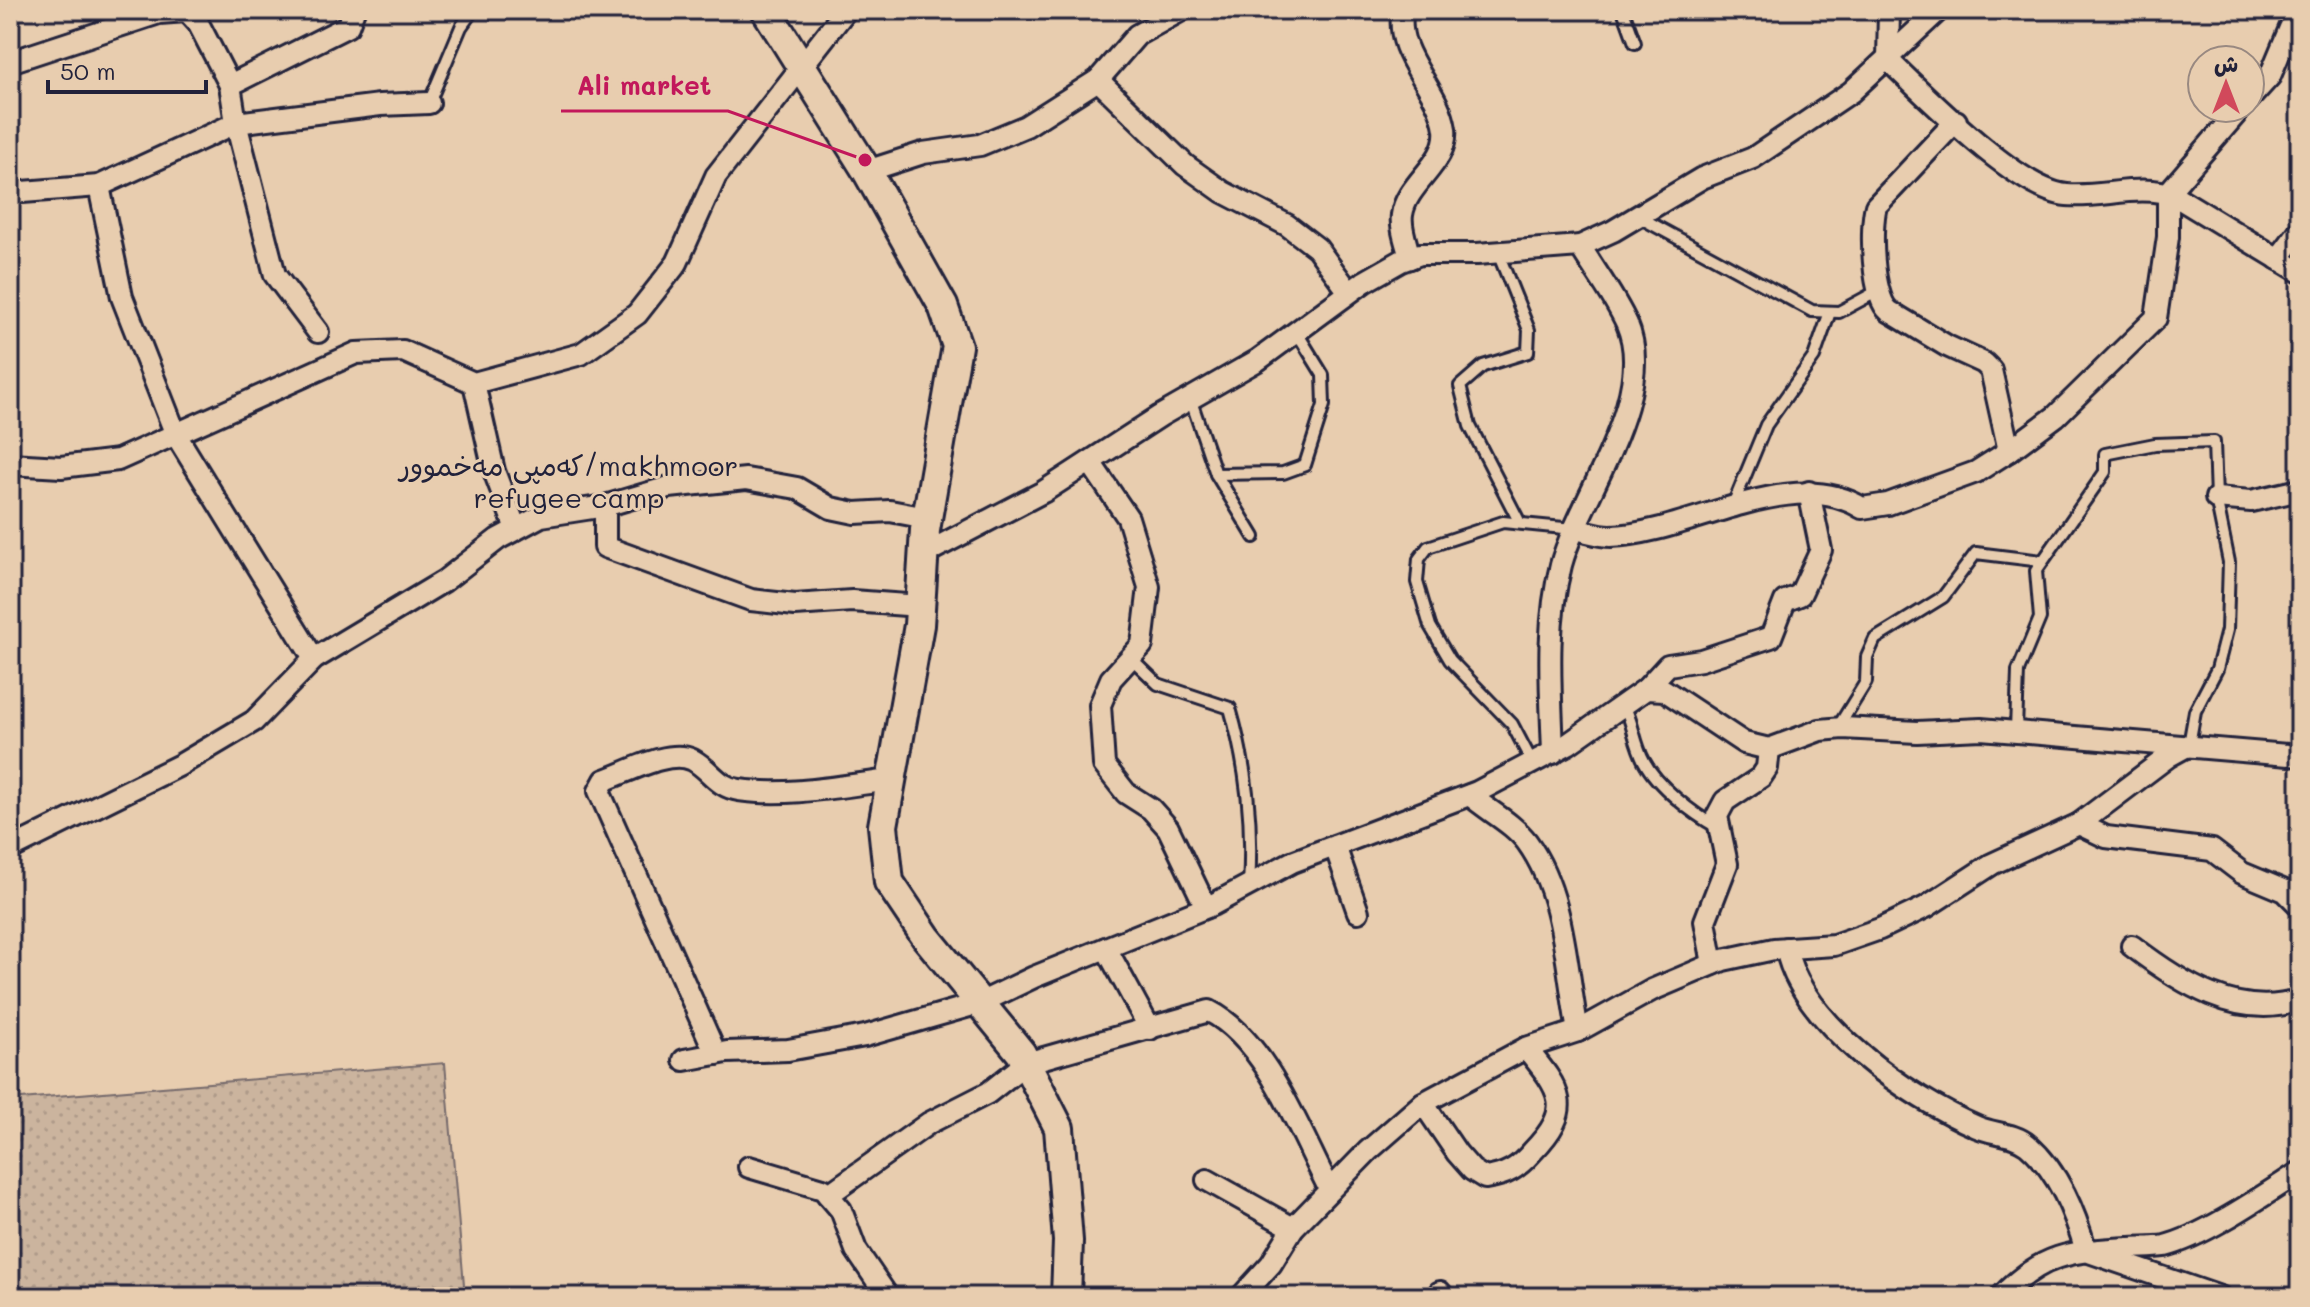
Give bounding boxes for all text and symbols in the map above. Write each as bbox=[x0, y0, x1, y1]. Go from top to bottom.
scale bar bbox=[48, 44, 206, 94]
north arrow bbox=[2186, 44, 2266, 124]
text: ش bbox=[2214, 49, 2238, 78]
text: 50 m bbox=[60, 55, 116, 86]
callout: Ali market bbox=[561, 61, 728, 111]
text: Ali market bbox=[577, 68, 711, 102]
district label: کەمپی مەخموور/makhmoor refugee camp bbox=[398, 447, 738, 515]

